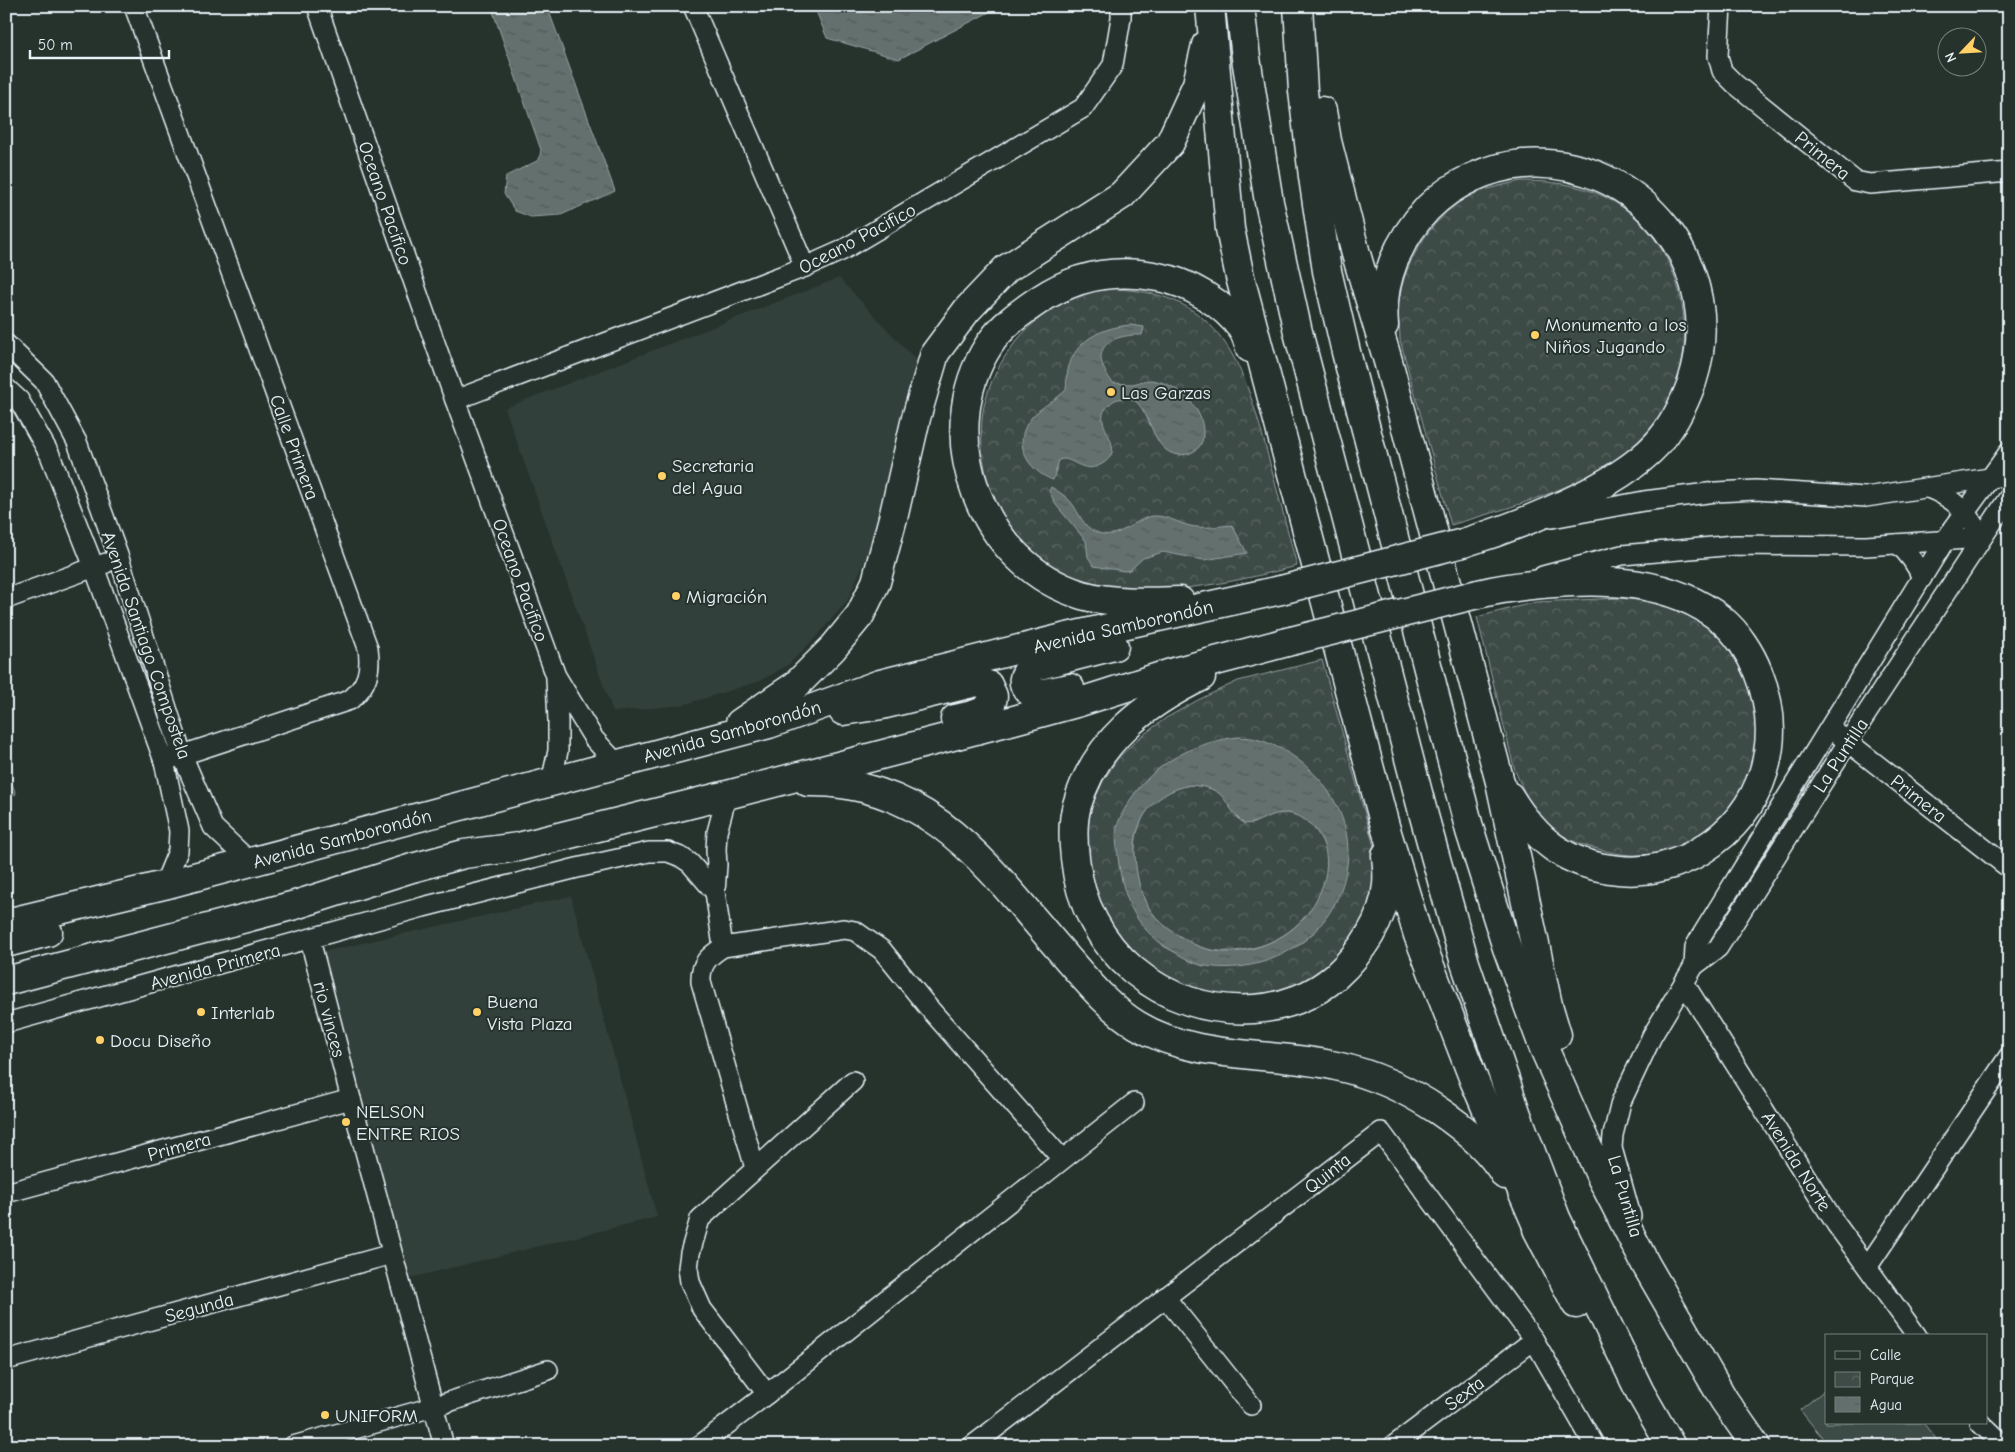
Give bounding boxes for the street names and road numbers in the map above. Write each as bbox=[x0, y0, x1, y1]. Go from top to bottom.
street label: Primera bbox=[1790, 127, 1854, 185]
street label: Oceano Pacifico bbox=[354, 138, 417, 268]
street label: Oceano Pacifico bbox=[795, 199, 920, 279]
street label: Calle Primera bbox=[265, 392, 323, 503]
street label: Oceano Pacifico bbox=[488, 516, 553, 645]
street label: Avenida Santiago Compostela bbox=[97, 528, 195, 762]
street label: Avenida Samborondón bbox=[1031, 596, 1215, 658]
street label: Avenida Samborondón bbox=[641, 696, 824, 768]
street label: La Puntilla bbox=[1809, 714, 1873, 797]
street label: Primera bbox=[1886, 770, 1951, 827]
street label: Avenida Samborondón bbox=[251, 805, 434, 873]
street label: Avenida Primera bbox=[148, 939, 283, 995]
street label: rio vinces bbox=[308, 979, 350, 1060]
street label: Avenida Norte bbox=[1757, 1108, 1836, 1216]
street label: Primera bbox=[145, 1128, 213, 1166]
street label: Quinta bbox=[1300, 1149, 1355, 1199]
street label: La Puntilla bbox=[1603, 1153, 1647, 1240]
street label: Segunda bbox=[163, 1288, 236, 1328]
street label: Sexta bbox=[1441, 1372, 1489, 1416]

